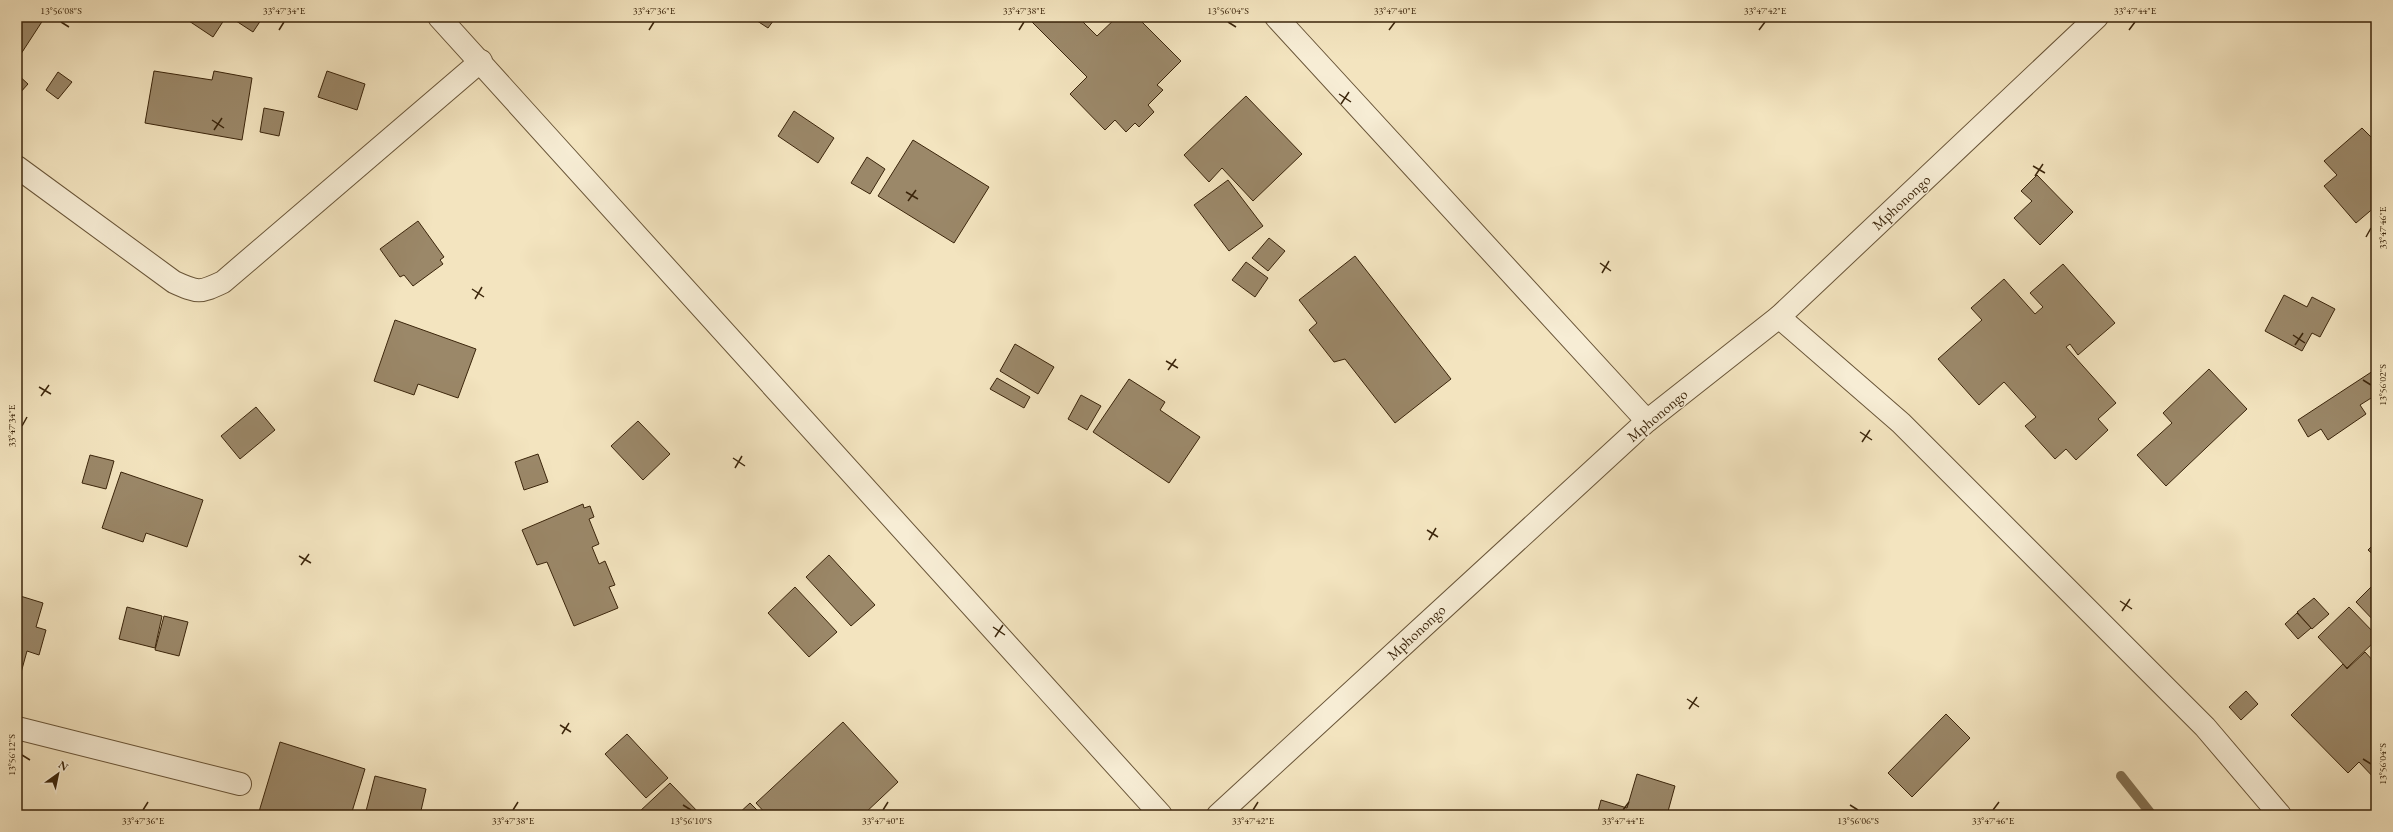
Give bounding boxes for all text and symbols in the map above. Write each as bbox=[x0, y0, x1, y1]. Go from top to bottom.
text: 13°56'08"S bbox=[40, 4, 82, 17]
text: 33°47'34"E bbox=[263, 4, 306, 17]
text: 33°47'36"E bbox=[633, 4, 676, 17]
text: 33°47'38"E bbox=[1003, 4, 1046, 17]
text: 13°56'04"S bbox=[1207, 4, 1249, 17]
text: 33°47'40"E bbox=[1374, 4, 1417, 17]
text: 33°47'42"E bbox=[1744, 4, 1787, 17]
text: 33°47'44"E bbox=[2114, 4, 2157, 17]
street label: Mphonongo bbox=[1868, 170, 1934, 234]
text: 33°47'46"E bbox=[2376, 206, 2389, 249]
text: 13°56'02"S bbox=[2376, 364, 2389, 406]
street label: Mphonongo bbox=[1623, 384, 1691, 446]
text: 33°47'34"E bbox=[5, 404, 18, 447]
street label: Mphonongo bbox=[1383, 600, 1449, 664]
text: 13°56'12"S bbox=[5, 734, 18, 776]
text: 13°56'04"S bbox=[2376, 743, 2389, 785]
north arrow bbox=[38, 754, 78, 794]
text: N bbox=[56, 757, 71, 774]
text: 33°47'36"E bbox=[122, 814, 165, 827]
text: 33°47'38"E bbox=[492, 814, 535, 827]
text: 13°56'10"S bbox=[670, 814, 712, 827]
text: 33°47'40"E bbox=[862, 814, 905, 827]
text: 33°47'42"E bbox=[1232, 814, 1275, 827]
text: 33°47'44"E bbox=[1602, 814, 1645, 827]
text: 13°56'06"S bbox=[1837, 814, 1879, 827]
text: 33°47'46"E bbox=[1972, 814, 2015, 827]

